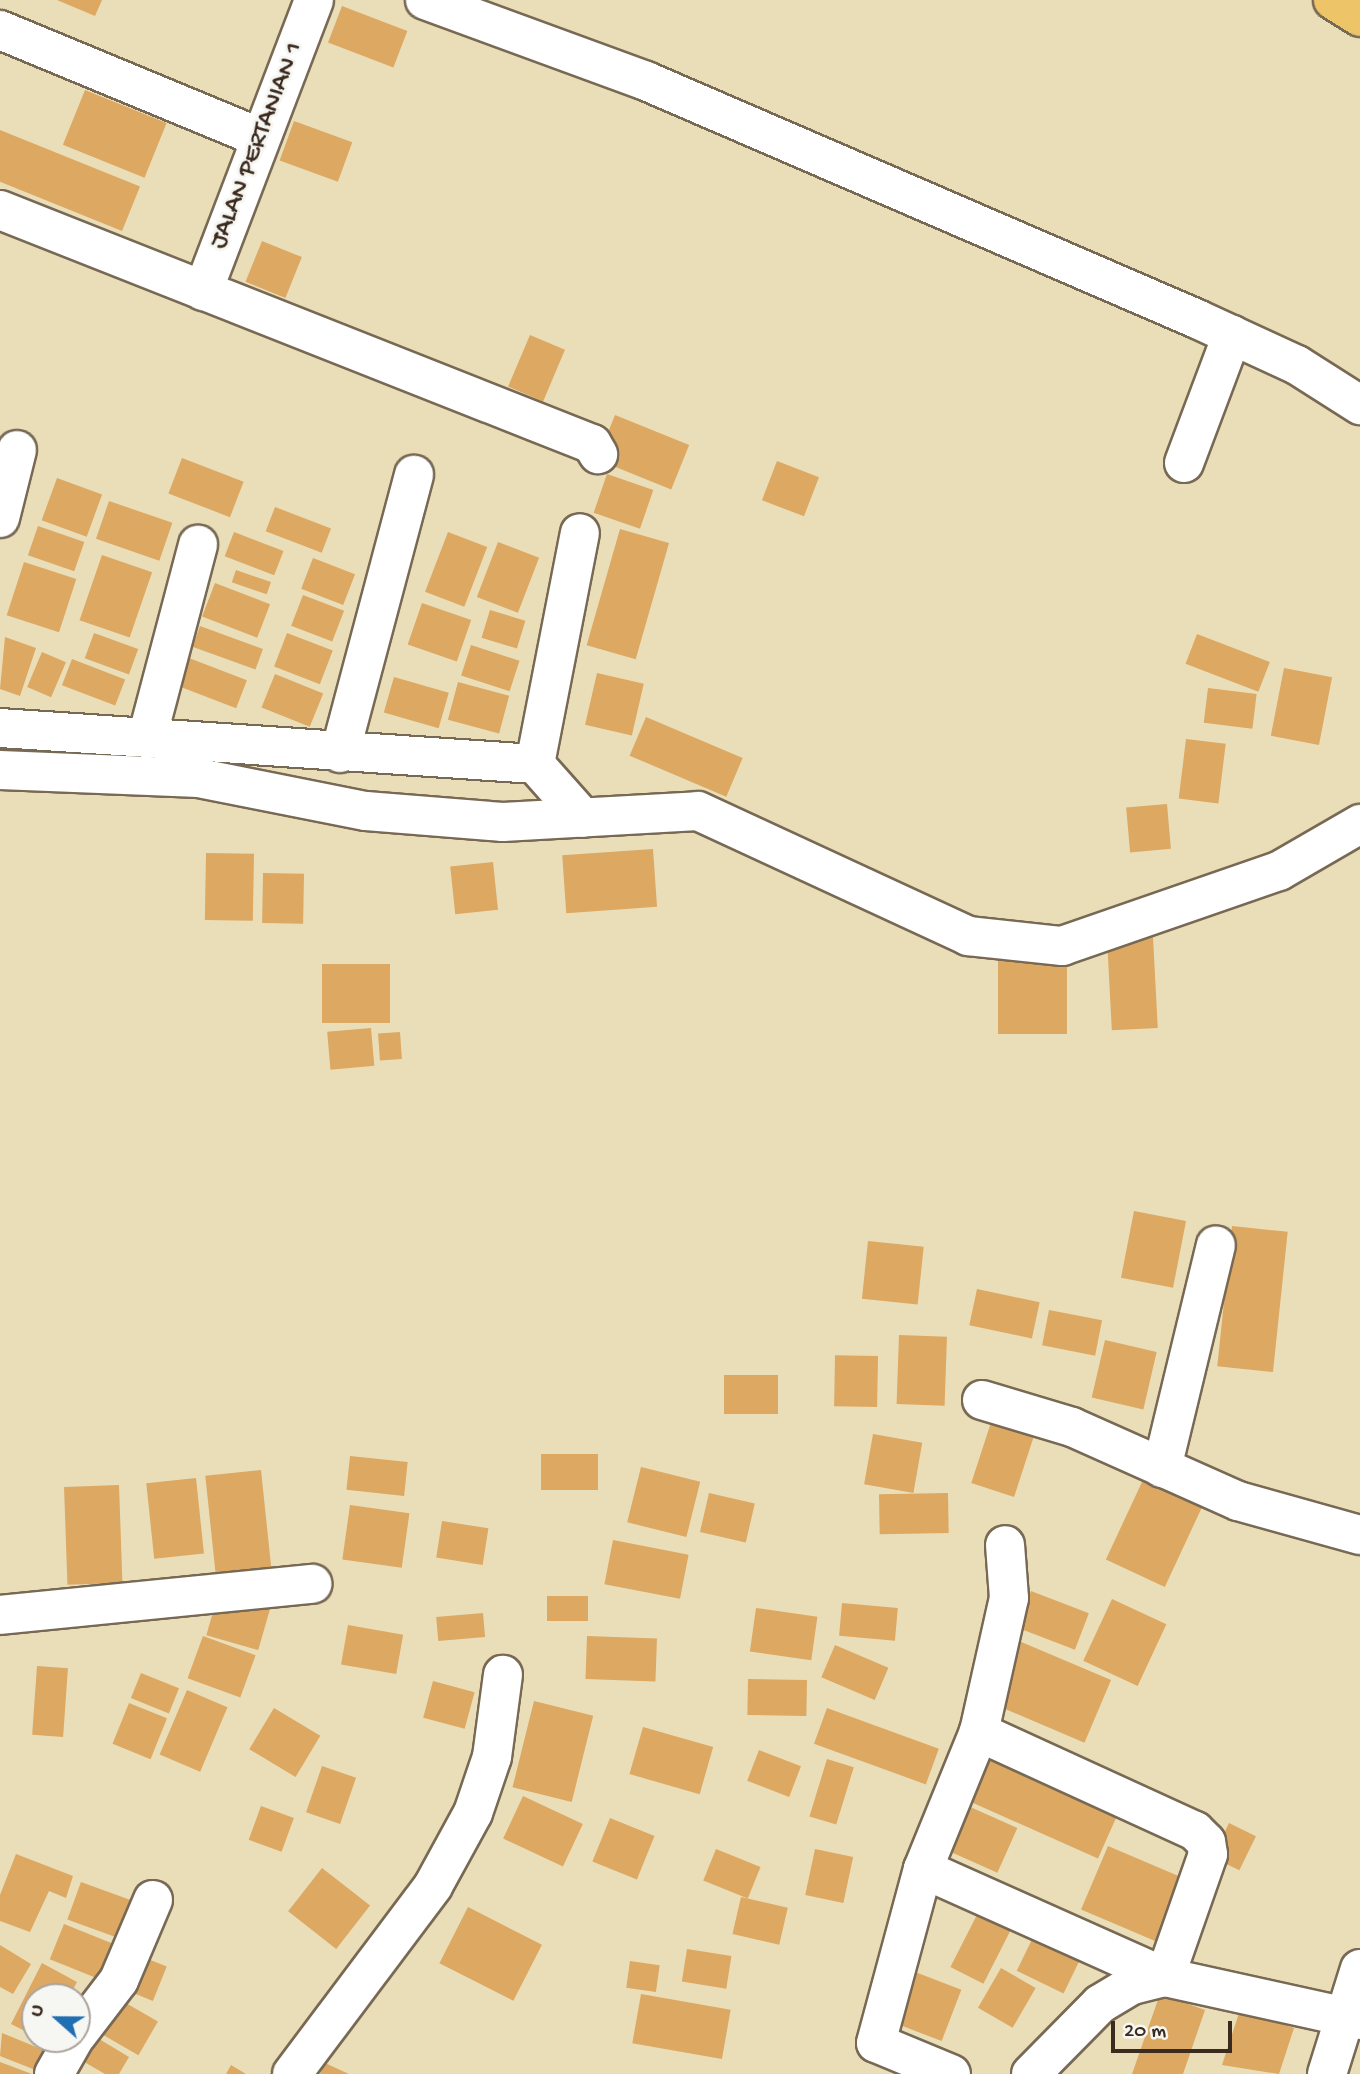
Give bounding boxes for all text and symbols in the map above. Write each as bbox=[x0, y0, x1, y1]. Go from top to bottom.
street label: JALAN PERTANIAN 1 bbox=[204, 38, 312, 254]
north arrow bbox=[21, 1983, 91, 2053]
text: U bbox=[25, 2002, 50, 2020]
scale bar bbox=[1115, 2008, 1236, 2052]
text: 20 m bbox=[1124, 2020, 1166, 2045]

